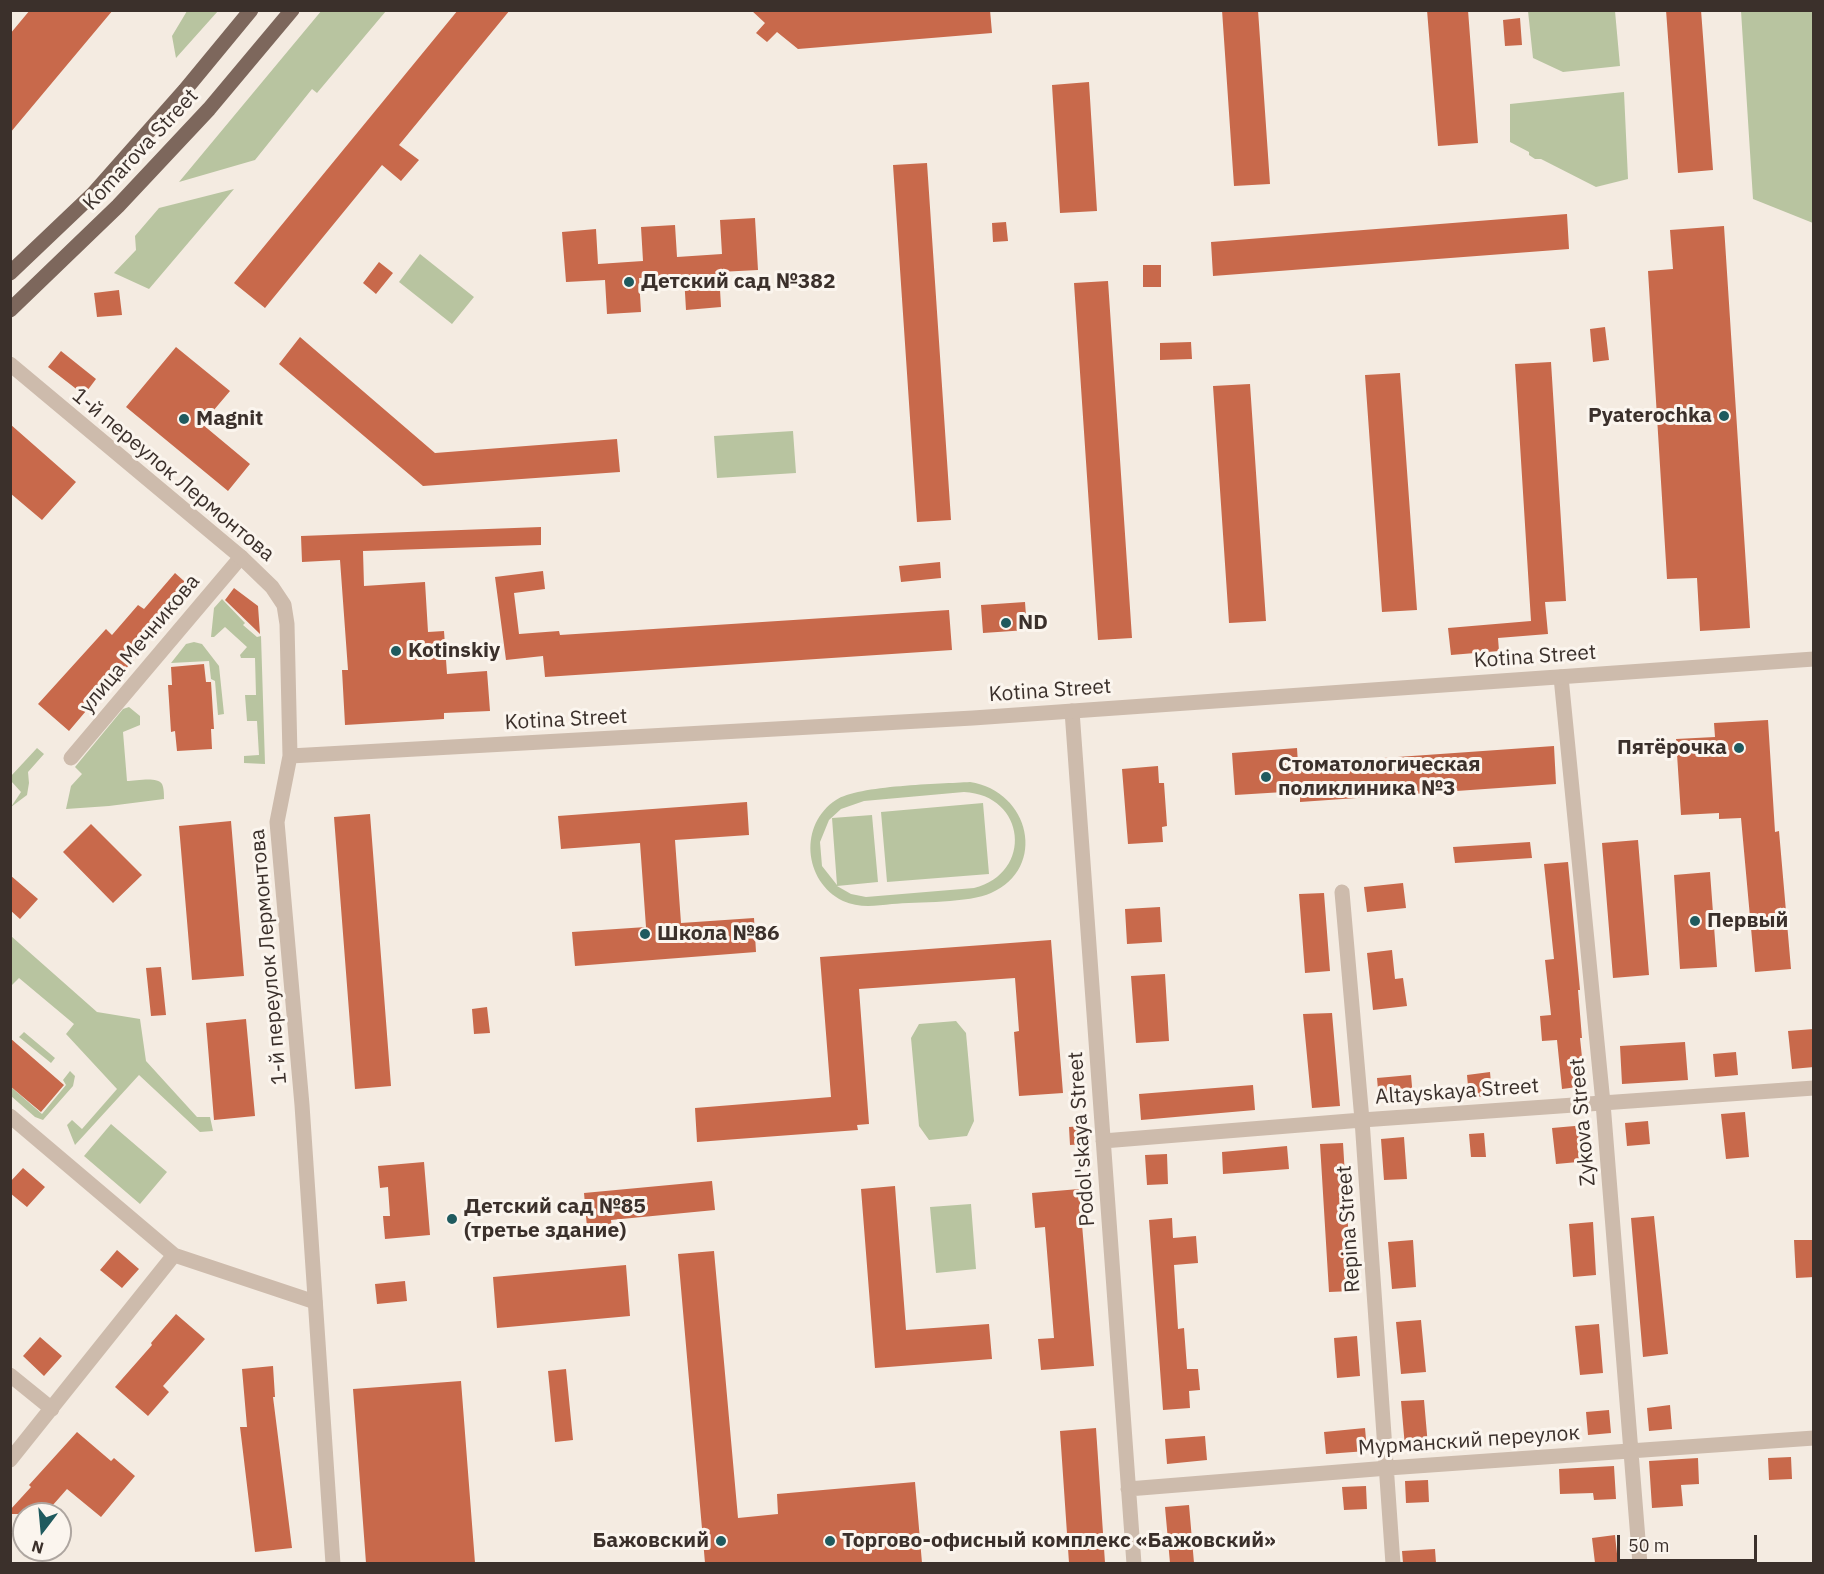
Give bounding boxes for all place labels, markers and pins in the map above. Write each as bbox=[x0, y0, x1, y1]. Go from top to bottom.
place label: Детский сад №382 bbox=[641, 269, 836, 295]
marker: Детский сад №382 bbox=[622, 275, 636, 289]
place label: Pyaterochka bbox=[1588, 403, 1712, 429]
place label: Magnit bbox=[196, 406, 263, 432]
marker: Pyaterochka bbox=[1717, 409, 1731, 423]
marker: Magnit bbox=[177, 412, 191, 426]
place label: ND bbox=[1018, 610, 1048, 636]
marker: ND bbox=[999, 616, 1013, 630]
place label: Kotinskiy bbox=[408, 638, 500, 664]
marker: Kotinskiy bbox=[389, 644, 403, 658]
place label: Пятёрочка bbox=[1617, 735, 1727, 761]
marker: Пятёрочка bbox=[1732, 741, 1746, 755]
place label: Стоматологическая поликлиника №3 bbox=[1278, 752, 1481, 802]
marker: Стоматологическая поликлиника №3 bbox=[1259, 770, 1273, 784]
place label: Первый bbox=[1707, 908, 1788, 934]
marker: Первый bbox=[1688, 914, 1702, 928]
place label: Школа №86 bbox=[657, 921, 780, 947]
marker: Школа №86 bbox=[638, 927, 652, 941]
place label: Детский сад №85 (третье здание) bbox=[464, 1194, 646, 1244]
marker: Детский сад №85 (третье здание) bbox=[445, 1212, 459, 1226]
place label: Бажовский bbox=[592, 1528, 709, 1554]
place label: Торгово-офисный комплекс «Бажовский» bbox=[842, 1528, 1276, 1554]
marker: Бажовский bbox=[714, 1534, 728, 1548]
marker: Торгово-офисный комплекс «Бажовский» bbox=[823, 1534, 837, 1548]

